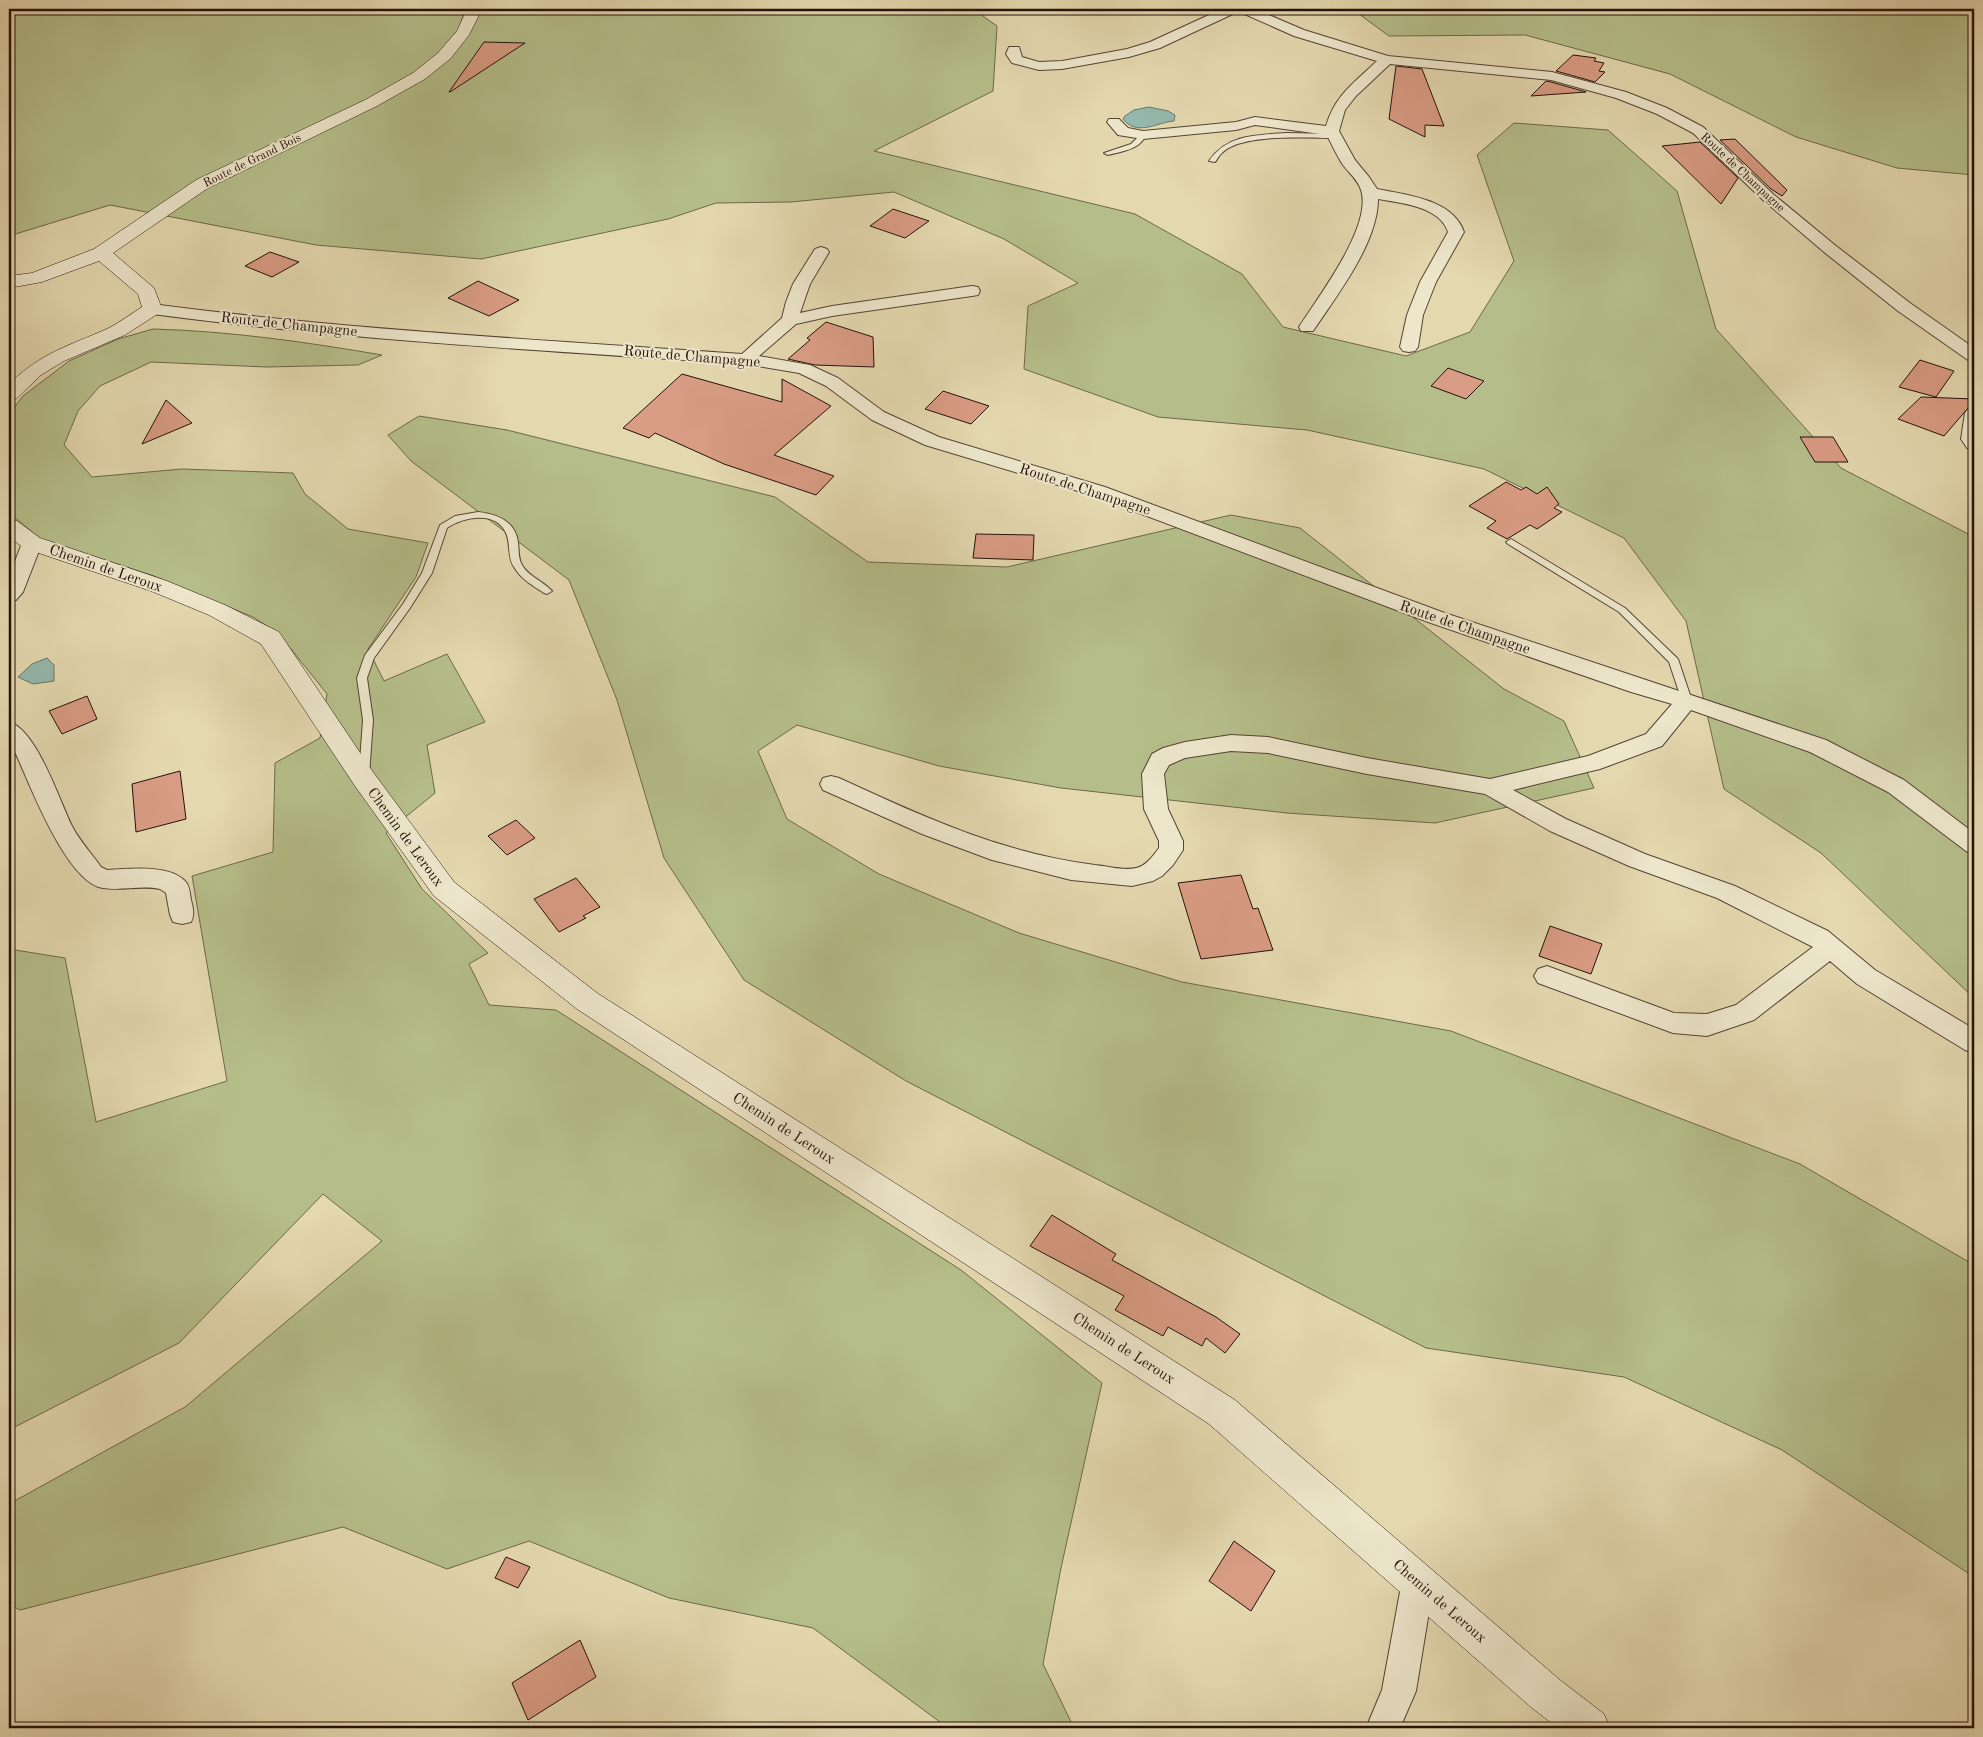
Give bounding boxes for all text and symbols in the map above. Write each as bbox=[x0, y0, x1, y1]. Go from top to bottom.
street label: Route de Champagne bbox=[1698, 131, 1787, 215]
street label: Route de Grand Bois bbox=[202, 132, 303, 190]
street label: Route de Champagne bbox=[220, 311, 358, 340]
street label: Route de Champagne bbox=[623, 344, 761, 371]
street label: Route de Champagne bbox=[1017, 462, 1152, 519]
street label: Chemin de Leroux bbox=[47, 543, 164, 596]
street label: Route de Champagne bbox=[1397, 599, 1532, 658]
street label: Chemin de Leroux bbox=[364, 785, 446, 890]
street label: Chemin de Leroux bbox=[729, 1091, 837, 1168]
street label: Chemin de Leroux bbox=[1069, 1311, 1177, 1388]
street label: Chemin de Leroux bbox=[1389, 1558, 1489, 1647]

